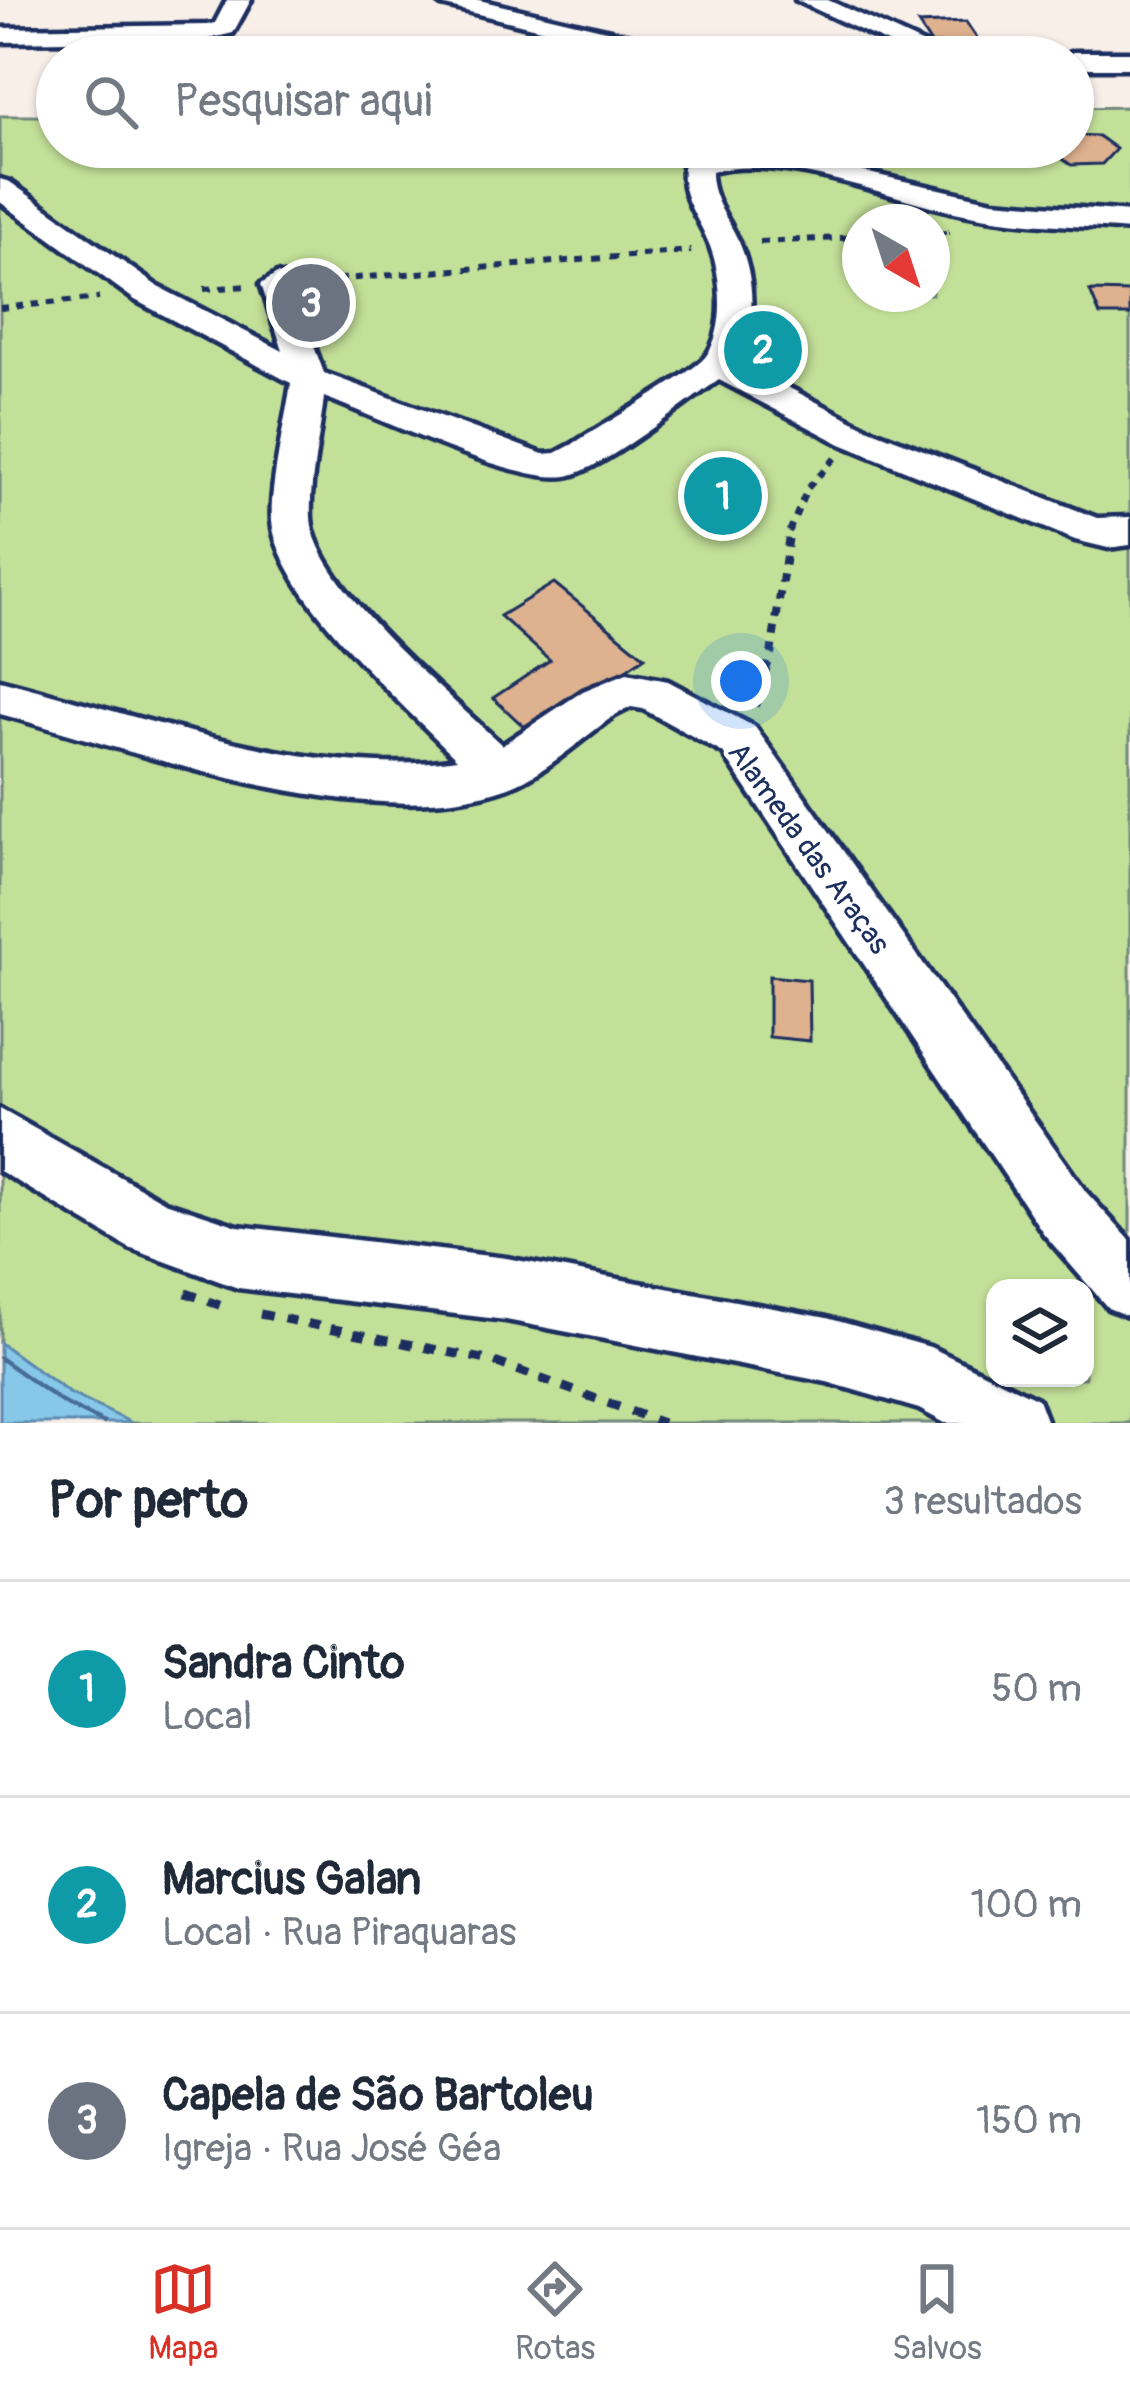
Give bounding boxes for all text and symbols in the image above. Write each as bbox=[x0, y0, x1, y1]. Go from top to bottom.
search box bbox=[36, 36, 1094, 168]
icon: search bbox=[78, 69, 144, 135]
text: Pesquisar aqui bbox=[174, 74, 432, 130]
north arrow bbox=[842, 204, 950, 312]
pin: 3 bbox=[272, 258, 350, 348]
pin: 2 bbox=[724, 305, 802, 395]
pin: 1 bbox=[684, 451, 762, 541]
your location bbox=[711, 651, 771, 711]
street label: Alameda das Araças bbox=[719, 735, 898, 961]
map controls bbox=[986, 1279, 1094, 1387]
button: layers bbox=[986, 1279, 1094, 1387]
text: Por perto bbox=[48, 1469, 248, 1533]
text: 3 resultados bbox=[883, 1477, 1082, 1526]
text: Sandra Cinto bbox=[162, 1636, 405, 1692]
text: 1 bbox=[79, 1664, 95, 1713]
text: 50 m bbox=[991, 1664, 1082, 1713]
text: Local bbox=[162, 1692, 252, 1741]
text: Marcius Galan bbox=[162, 1852, 421, 1908]
text: 2 bbox=[76, 1880, 98, 1929]
text: 100 m bbox=[970, 1880, 1082, 1929]
text: Local · Rua Piraquaras bbox=[162, 1908, 517, 1957]
text: Capela de São Bartoleu bbox=[162, 2068, 594, 2124]
text: 3 bbox=[76, 2096, 98, 2145]
text: 150 m bbox=[976, 2096, 1082, 2145]
text: Igreja · Rua José Géa bbox=[162, 2124, 501, 2173]
tab: Mapa bbox=[148, 2256, 218, 2369]
tab: Rotas bbox=[515, 2256, 595, 2369]
tab: Salvos bbox=[892, 2256, 982, 2369]

